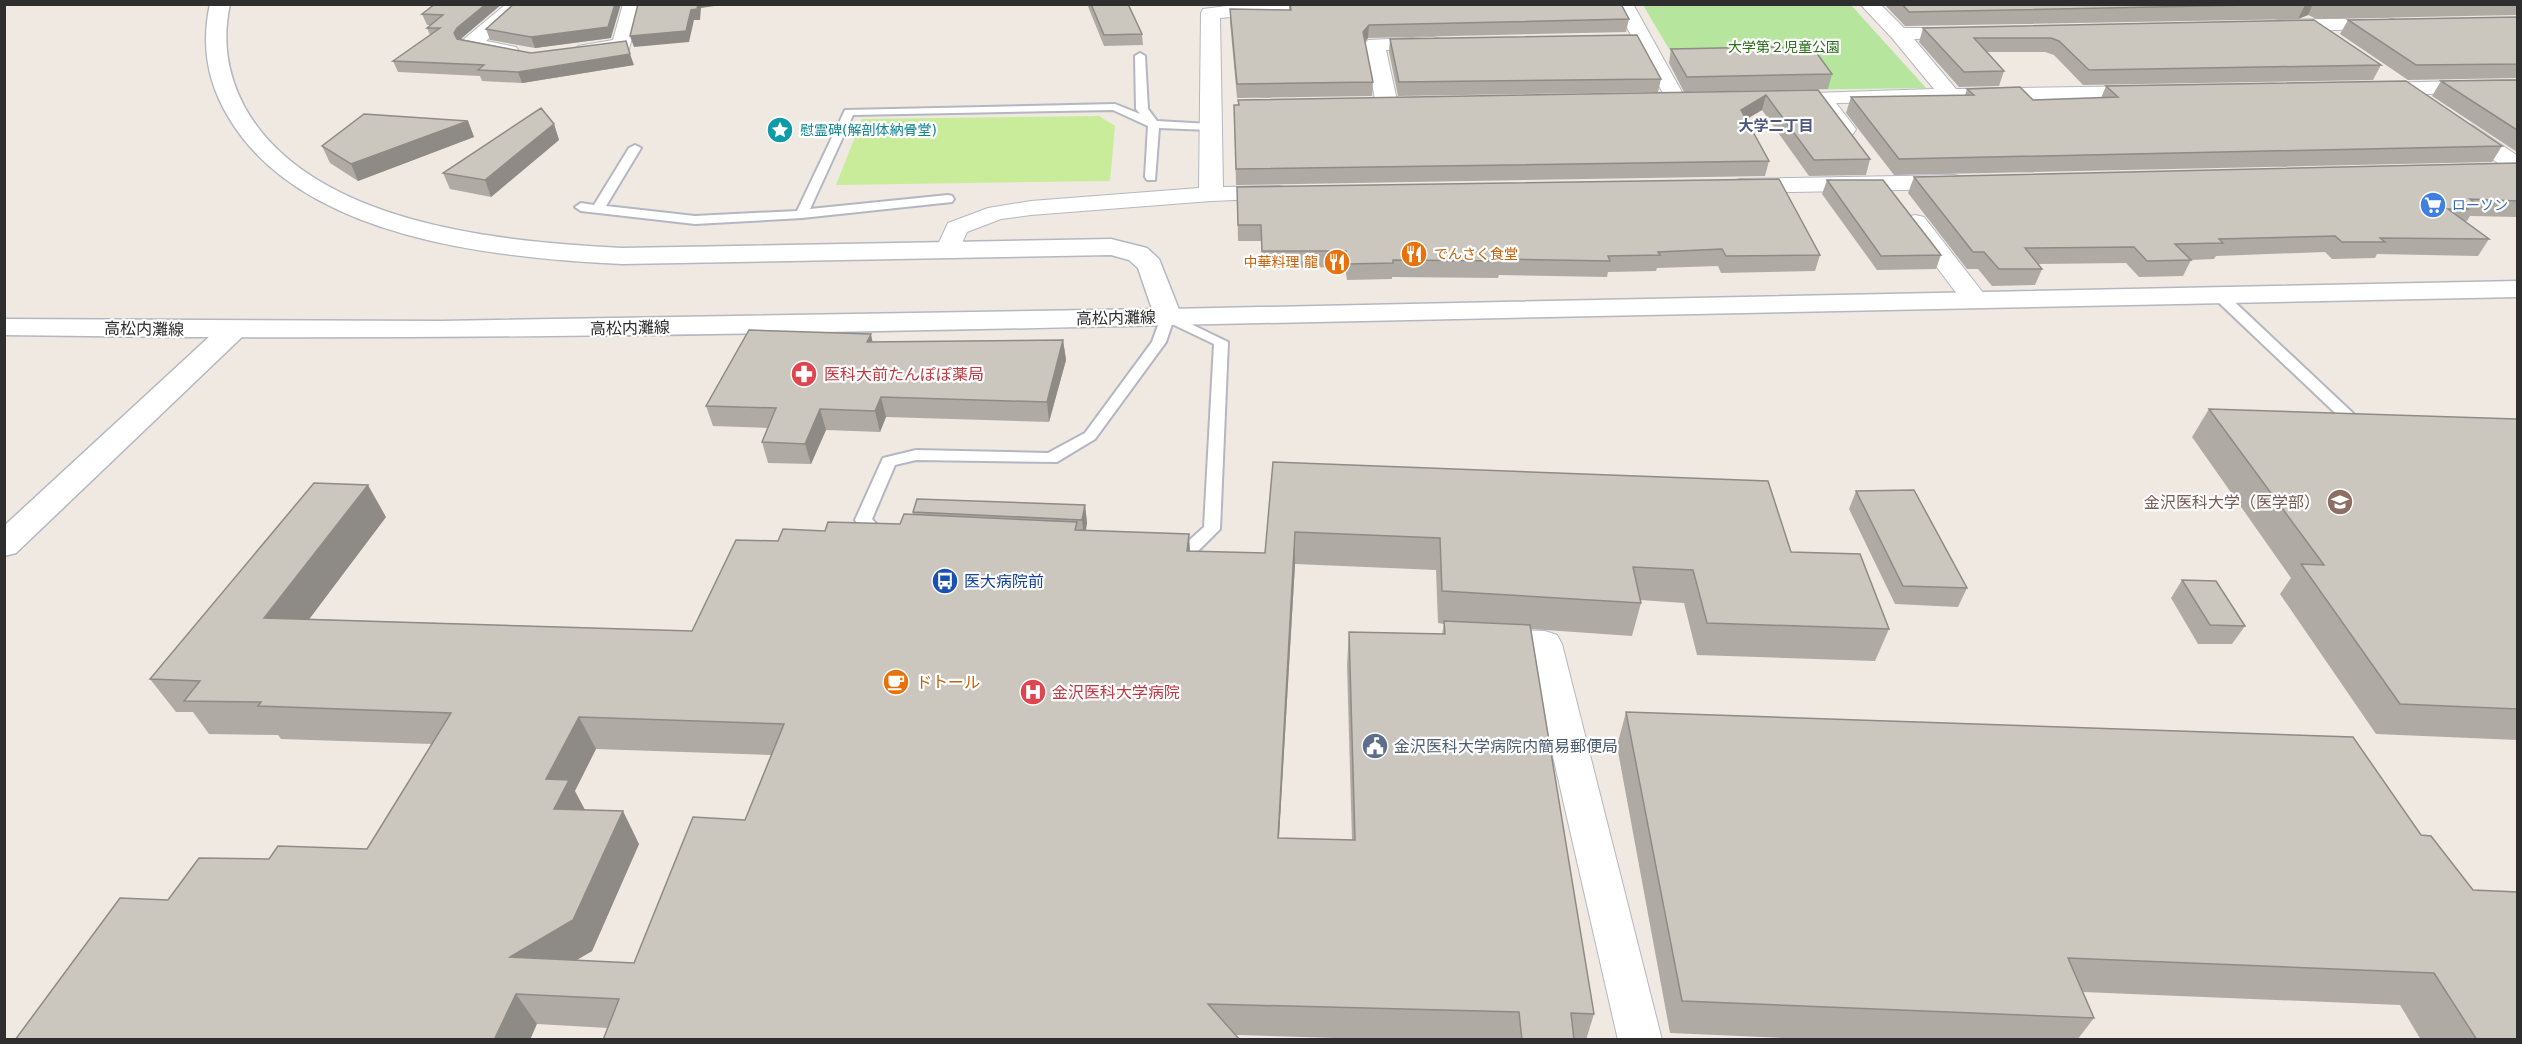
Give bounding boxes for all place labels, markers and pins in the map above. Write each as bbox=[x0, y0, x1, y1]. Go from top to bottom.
place icon: 慰霊碑(解剖体納骨堂) bbox=[765, 115, 795, 145]
place label: 慰霊碑(解剖体納骨堂) bbox=[800, 122, 937, 138]
supermarket icon: ローソン bbox=[2418, 190, 2448, 220]
place label: ローソン bbox=[2452, 197, 2508, 213]
restaurant icon: でんさく食堂 bbox=[1399, 239, 1429, 269]
place label: でんさく食堂 bbox=[1434, 246, 1518, 262]
restaurant icon: 中華料理 龍 bbox=[1322, 247, 1352, 277]
place label: 中華料理 龍 bbox=[1244, 254, 1318, 270]
pharmacy icon: 医科大前たんぽぽ薬局 bbox=[789, 359, 819, 389]
place label: 医科大前たんぽぽ薬局 bbox=[824, 365, 984, 384]
school or university icon: 金沢医科大学（医学部） bbox=[2325, 487, 2355, 517]
place label: 金沢医科大学（医学部） bbox=[2144, 493, 2320, 512]
bus stop icon: 医大病院前 bbox=[930, 566, 960, 596]
place label: 医大病院前 bbox=[964, 572, 1044, 591]
cafe icon: ドトール bbox=[881, 667, 911, 697]
place label: ドトール bbox=[916, 673, 980, 692]
hospital icon: 金沢医科大学病院 bbox=[1018, 677, 1048, 707]
place label: 金沢医科大学病院 bbox=[1052, 683, 1180, 702]
public building icon: 金沢医科大学病院内簡易郵便局 bbox=[1360, 731, 1390, 761]
place label: 金沢医科大学病院内簡易郵便局 bbox=[1394, 737, 1618, 756]

